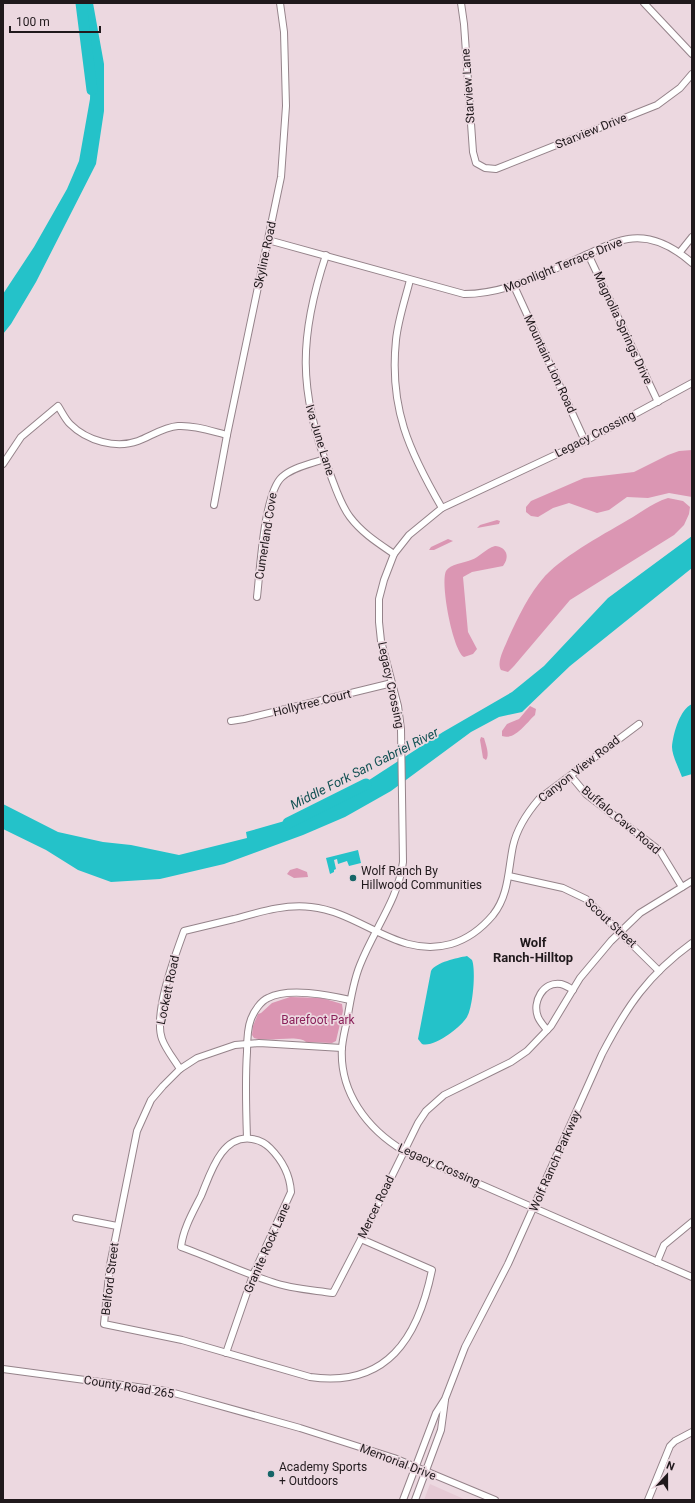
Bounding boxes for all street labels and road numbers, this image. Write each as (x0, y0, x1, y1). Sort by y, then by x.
street label: Starview Lane (458, 48, 478, 124)
street label: Starview Drive (553, 110, 629, 152)
street label: Skyline Road (251, 220, 279, 290)
street label: Moonlight Terrace Drive (502, 235, 624, 295)
street label: Magnolia Springs Drive (591, 269, 655, 387)
street label: Mountain Lion Road (521, 313, 579, 415)
street label: Iva June Lane (303, 403, 337, 477)
street label: Legacy Crossing (552, 408, 638, 460)
street label: Cumerland Cove (252, 492, 280, 580)
street label: Legacy Crossing (375, 640, 407, 730)
street label: Hollytree Court (271, 687, 353, 719)
street label: Canyon View Road (536, 733, 622, 805)
street label: Buffalo Cave Road (579, 783, 663, 857)
street label: Scout Street (582, 896, 640, 950)
street label: Lockett Road (154, 954, 182, 1026)
street label: Wolf Ranch Parkway (526, 1108, 584, 1214)
street label: Legacy Crossing (396, 1141, 482, 1189)
street label: Mercer Road (355, 1173, 397, 1241)
street label: Granite Rock Lane (241, 1201, 293, 1295)
street label: Belford Street (99, 1242, 121, 1316)
street label: County Road 265 (83, 1373, 175, 1401)
street label: Memorial Drive (358, 1441, 438, 1483)

